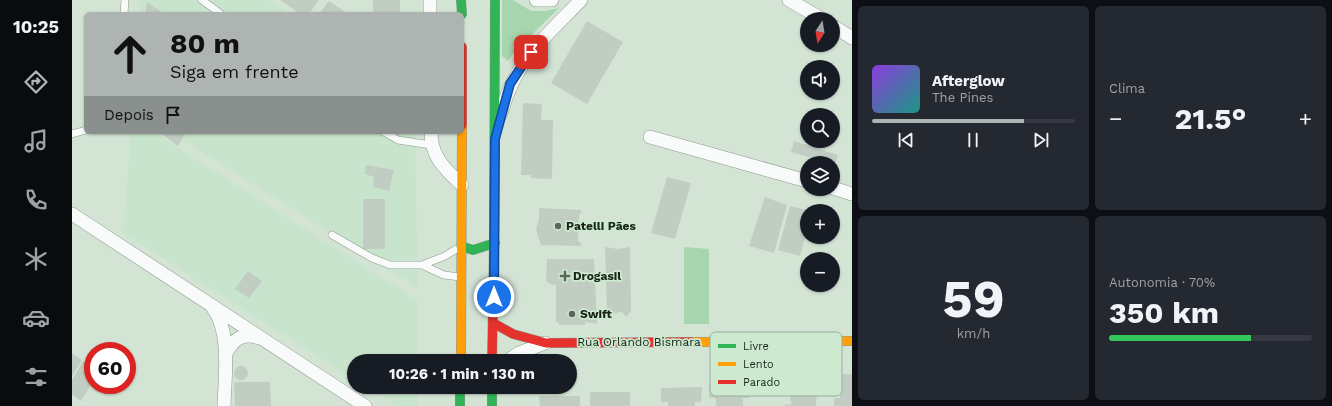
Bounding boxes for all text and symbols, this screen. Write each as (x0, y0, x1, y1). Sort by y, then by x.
north arrow (800, 12, 840, 52)
map controls (800, 12, 840, 292)
text: 10:25 (13, 16, 59, 37)
text: 80 m (170, 27, 240, 60)
icon: ahead (104, 28, 156, 80)
pin (514, 35, 548, 69)
icon: arrive (520, 41, 542, 63)
button: sound (800, 60, 840, 100)
text: Siga em frente (170, 61, 299, 82)
icon: directions (22, 68, 50, 96)
text: Afterglow (932, 72, 1005, 90)
text: Clima (1109, 81, 1145, 96)
text: The Pines (932, 90, 993, 105)
text: 21.5° (1175, 101, 1246, 136)
icon: arrive (162, 104, 184, 126)
text: Depois (104, 106, 154, 124)
text: − (1109, 106, 1122, 131)
text: + (1299, 106, 1312, 131)
button: search (800, 108, 840, 148)
icon: music (22, 127, 50, 155)
icon: previous (895, 129, 917, 151)
icon: pause (962, 129, 984, 151)
icon: next (1030, 129, 1052, 151)
button: layers (800, 156, 840, 196)
icon: phone (22, 186, 50, 214)
button: + (800, 204, 840, 244)
place label: Patelli Pães (566, 219, 637, 233)
marker: Patelli Pães (553, 221, 563, 231)
icon: climate (22, 245, 50, 273)
button: − (800, 252, 840, 292)
place label: Drogasil (573, 269, 621, 283)
text: 59 (942, 269, 1005, 330)
marker: Drogasil (560, 271, 570, 281)
text: Autonomia · 70% (1109, 275, 1215, 290)
position arrow (473, 276, 515, 318)
text: 350 km (1109, 295, 1219, 330)
icon: car (22, 304, 50, 332)
place label: Swift (580, 307, 613, 321)
marker: Swift (567, 309, 577, 319)
text: km/h (957, 326, 990, 341)
legend (710, 332, 842, 396)
street label: Rua Orlando Bismara (577, 335, 701, 349)
text: Livre (743, 340, 769, 353)
speed limit sign: 60 (84, 342, 136, 394)
text: Lento (743, 358, 774, 371)
icon: filters (22, 363, 50, 391)
text: 10:26 · 1 min · 130 m (389, 365, 535, 383)
text: Parado (743, 376, 780, 389)

